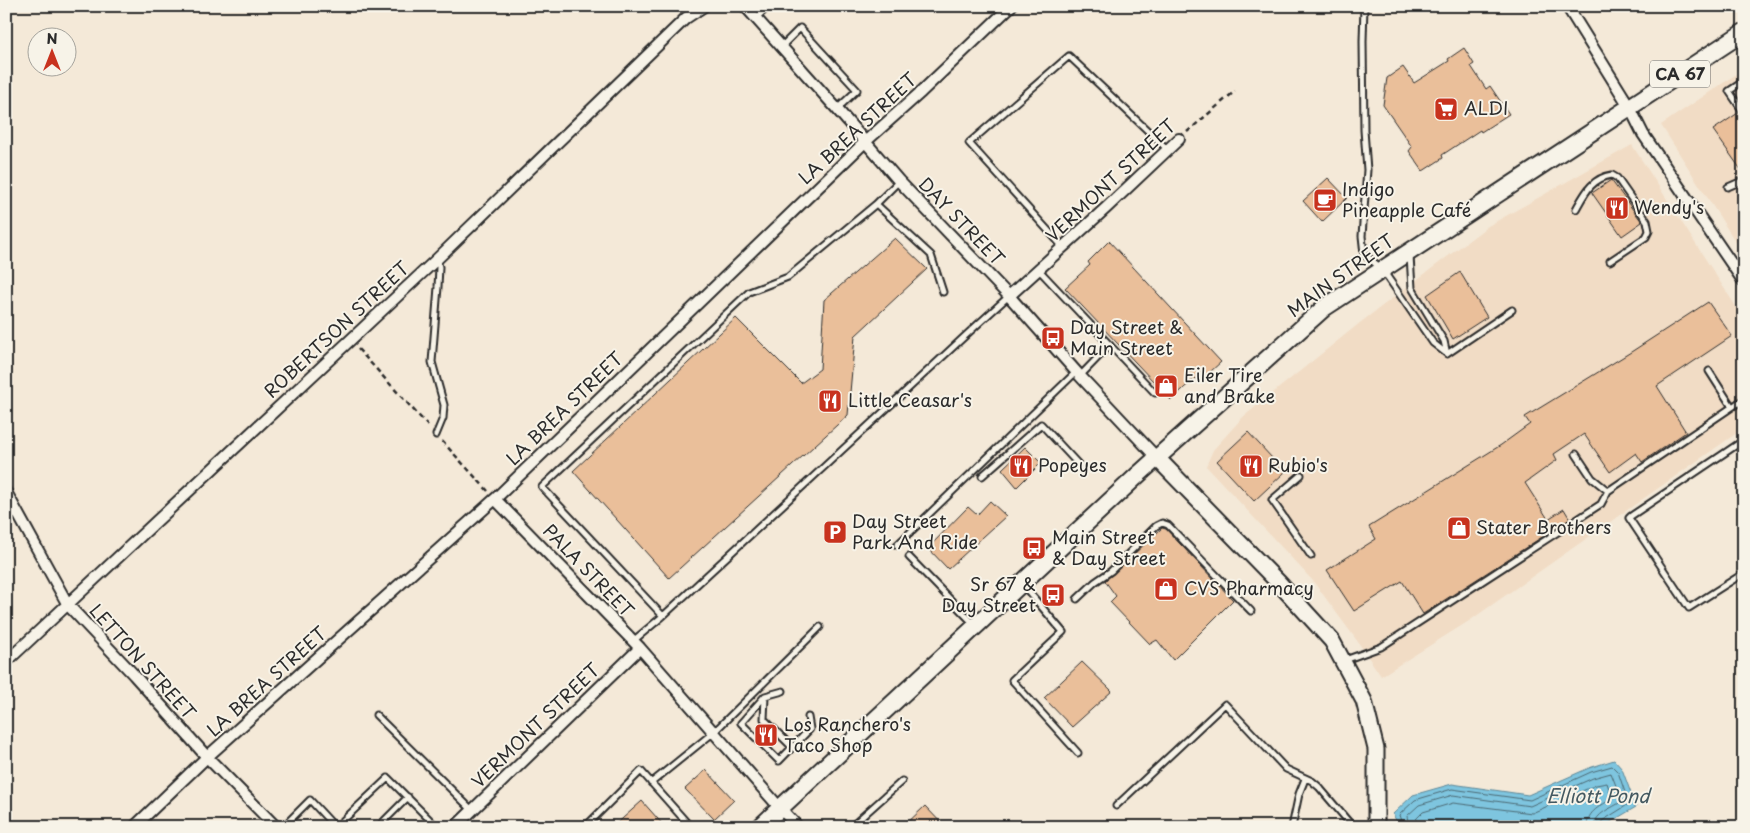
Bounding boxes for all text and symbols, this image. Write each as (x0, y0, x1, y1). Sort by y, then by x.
north arrow (28, 28, 78, 78)
text: N (46, 28, 58, 49)
road number: CA 67 (1650, 61, 1710, 88)
street label: LA BREA STREET (792, 65, 923, 190)
place label: ALDI (1464, 94, 1509, 121)
supermarket icon: ALDI (1433, 96, 1459, 122)
street label: VERMONT STREET (1039, 112, 1182, 248)
street label: DAY STREET (913, 171, 1012, 272)
place label: Indigo Pineapple Café (1342, 175, 1471, 223)
cafe icon: Indigo Pineapple Café (1312, 187, 1338, 213)
place label: Wendy's (1634, 193, 1704, 220)
restaurant icon: Wendy's (1604, 195, 1630, 221)
street label: MAIN STREET (1281, 226, 1400, 323)
street label: ROBERTSON STREET (257, 254, 415, 403)
place label: Day Street & Main Street (1070, 313, 1183, 361)
bus stop icon: Day Street & Main Street (1040, 325, 1066, 351)
street label: LA BREA STREET (500, 345, 629, 471)
place label: Eiler Tire and Brake (1184, 361, 1275, 409)
shop icon: Eiler Tire and Brake (1153, 373, 1179, 399)
place label: Little Ceasar's (848, 386, 972, 413)
restaurant icon: Little Ceasar's (817, 388, 843, 414)
place label: Popeyes (1038, 451, 1107, 478)
place label: Rubio's (1268, 451, 1328, 478)
restaurant icon: Popeyes (1008, 453, 1034, 479)
restaurant icon: Rubio's (1238, 453, 1264, 479)
place label: Day Street Park And Ride (852, 507, 978, 555)
place label: Stater Brothers (1476, 513, 1611, 540)
shop icon: Stater Brothers (1446, 515, 1472, 541)
street label: PALA STREET (537, 517, 641, 623)
parking icon: Day Street Park And Ride (822, 519, 848, 545)
place label: Main Street & Day Street (1052, 523, 1166, 571)
bus stop icon: Main Street & Day Street (1021, 535, 1047, 561)
place label: Sr 67 & Day Street (941, 570, 1036, 618)
place label: CVS Pharmacy (1184, 574, 1314, 601)
shop icon: CVS Pharmacy (1153, 576, 1179, 602)
bus stop icon: Sr 67 & Day Street (1040, 582, 1066, 608)
street label: LETTON STREET (84, 597, 203, 725)
street label: LA BREA STREET (200, 619, 332, 742)
street label: VERMONT STREET (465, 656, 606, 793)
place label: Los Ranchero's Taco Shop (784, 710, 911, 758)
restaurant icon: Los Ranchero's Taco Shop (753, 722, 779, 748)
water label: Elliott Pond (1547, 781, 1652, 809)

